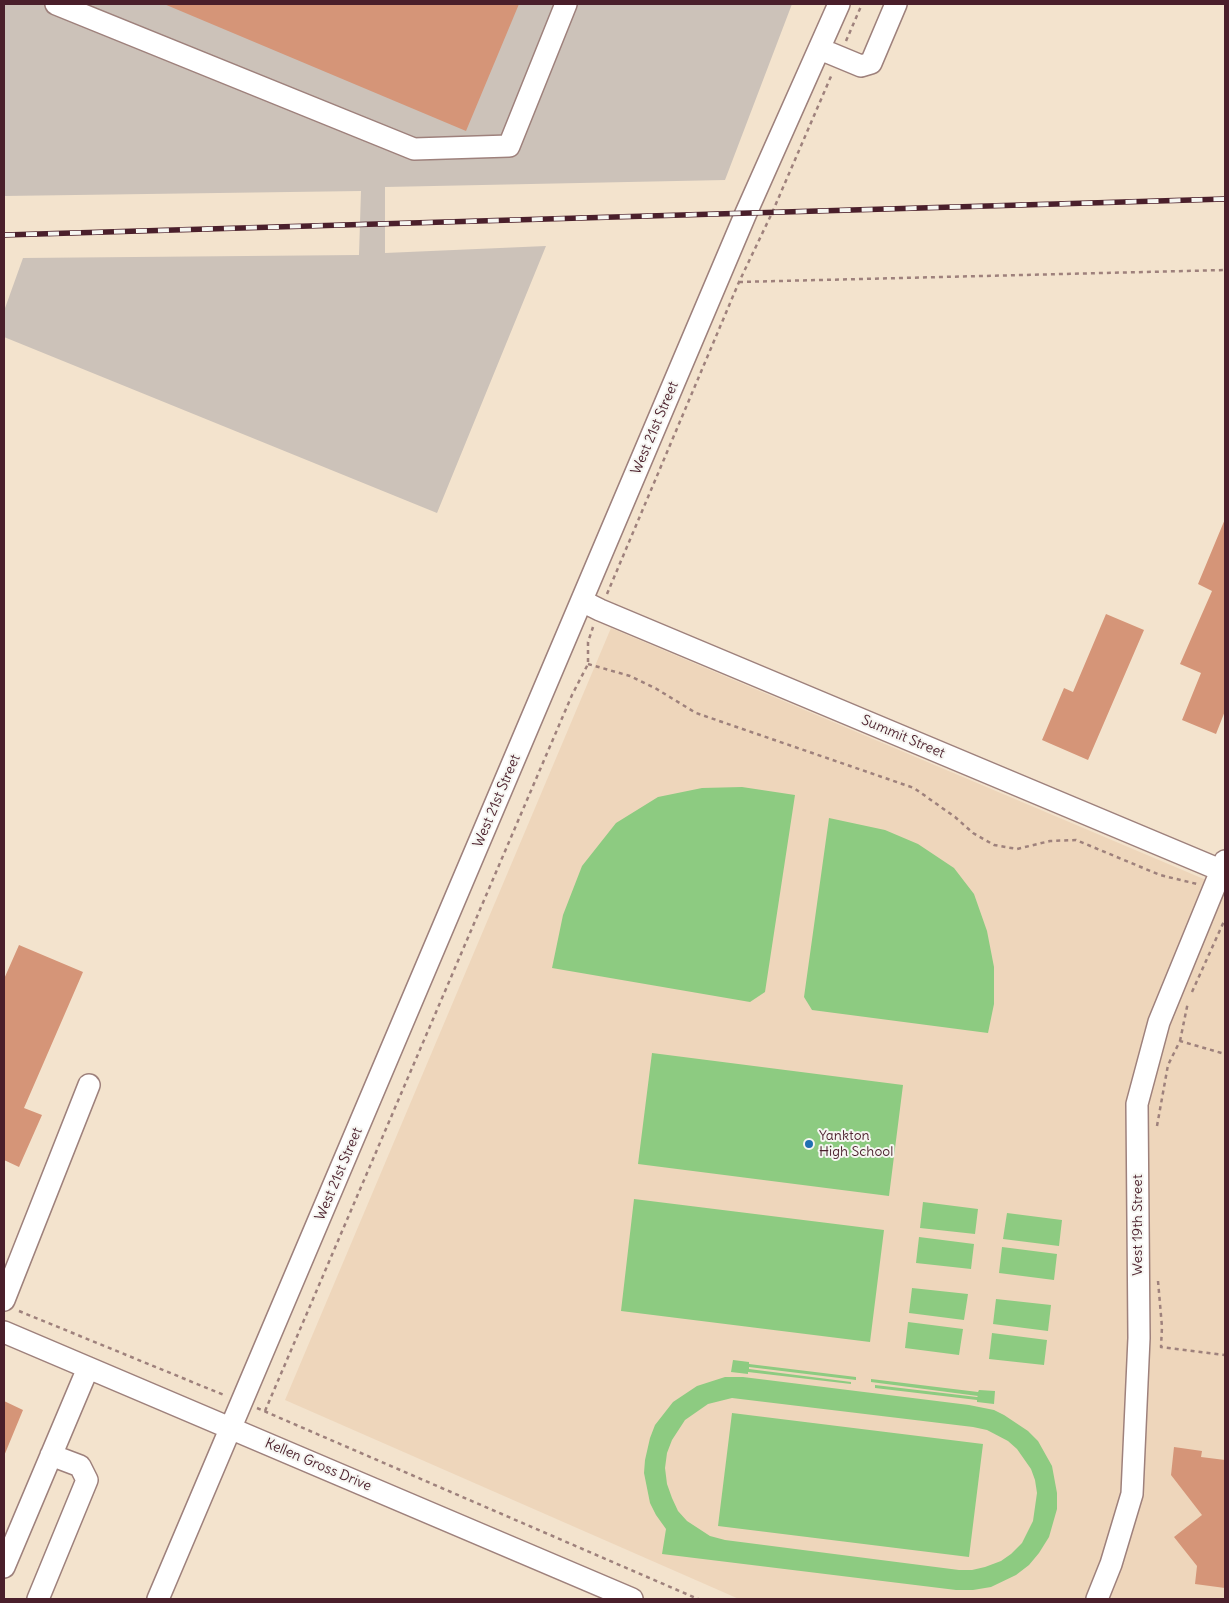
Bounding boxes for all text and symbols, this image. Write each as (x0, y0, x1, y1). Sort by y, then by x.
street label: West 21st Street (628, 379, 682, 477)
street label: Summit Street (859, 712, 947, 762)
street label: West 21st Street (470, 752, 524, 850)
street label: West 21st Street (312, 1125, 366, 1223)
place label: Yankton High School (819, 1128, 893, 1160)
marker: Yankton High School (803, 1138, 815, 1150)
street label: West 19th Street (1130, 1174, 1146, 1276)
street label: Kellen Gross Drive (262, 1435, 374, 1495)

